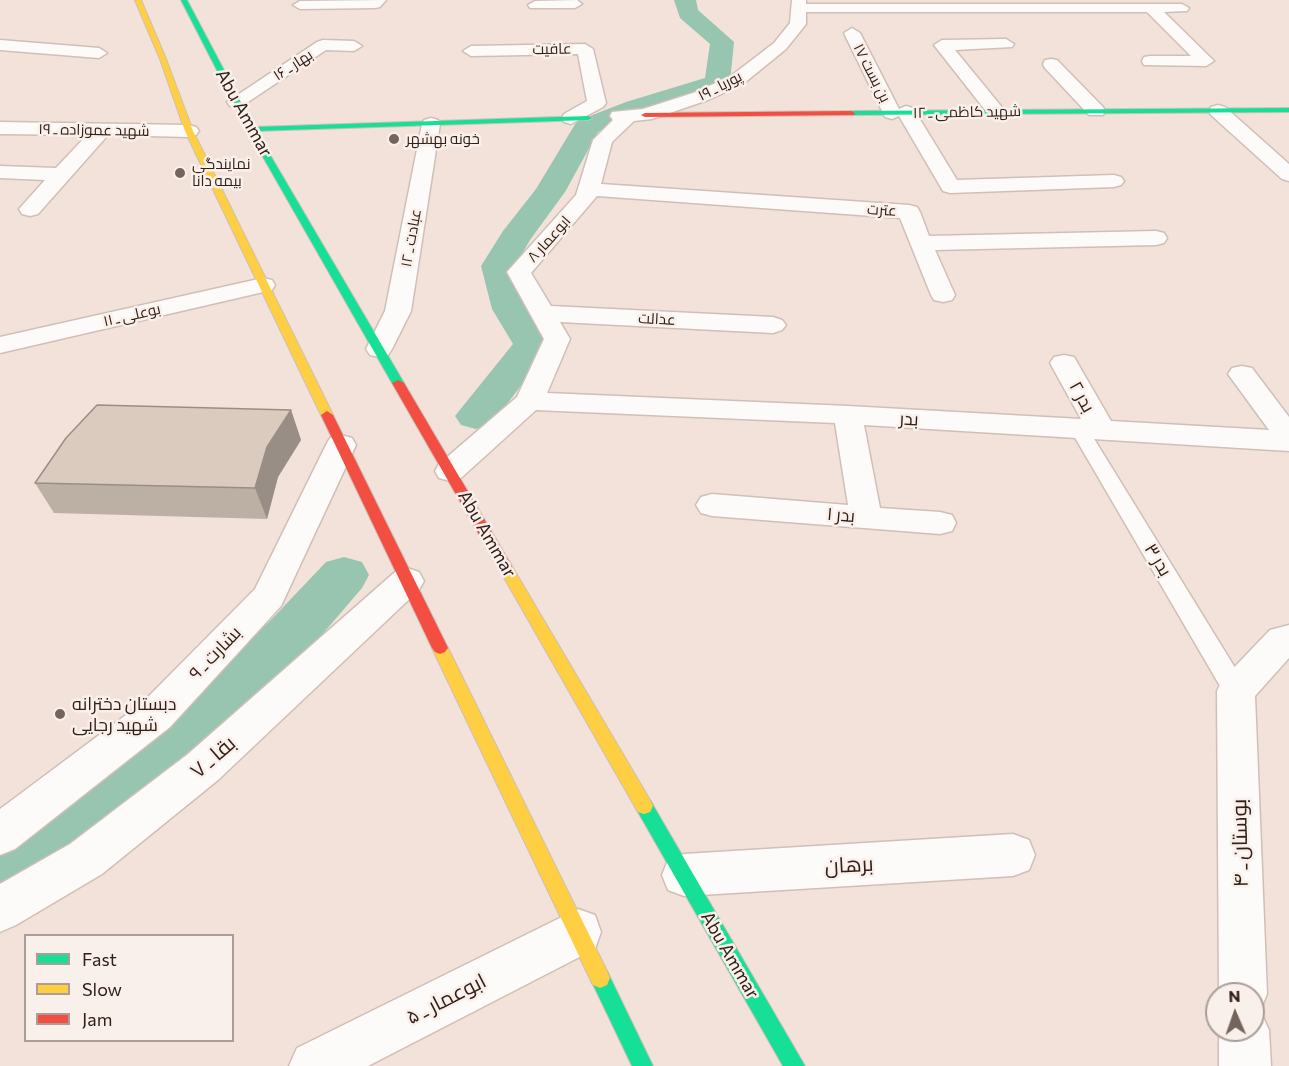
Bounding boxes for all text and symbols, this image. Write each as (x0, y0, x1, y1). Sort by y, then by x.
street label: عافیت (532, 40, 572, 58)
street label: بن بست ۱۷ (850, 41, 894, 105)
street label: بهار ـ ۱۶ (270, 46, 316, 84)
street label: Abu Ammar (211, 65, 277, 161)
street label: پوریا ـ ۱۹ (695, 67, 745, 105)
street label: شهید کاظمی ـ ۱۲ (913, 102, 1021, 122)
street label: شهید عموزاده ـ ۱۹ (38, 120, 150, 140)
place label: خونه بهشهر (406, 130, 480, 148)
marker: خونه بهشهر (387, 132, 401, 146)
place label: نمایندگی بیمه دانا (192, 155, 250, 190)
marker: نمایندگی بیمه دانا (173, 166, 187, 180)
street label: عترت (867, 200, 897, 220)
street label: عبادت ـ ۱۲ (397, 207, 425, 269)
street label: ابوعمار ۸ (523, 212, 575, 266)
street label: بوعلی ـ ۱۱ (102, 300, 162, 330)
street label: عدالت (638, 309, 676, 329)
street label: بدر ۲ (1065, 378, 1099, 416)
street label: بدر (899, 408, 919, 430)
street label: Abu Ammar (453, 487, 521, 581)
street label: بدر ۱ (826, 503, 856, 527)
street label: بدر ۳ (1140, 540, 1176, 580)
street label: بشارت ـ ۹ (185, 622, 245, 684)
place label: دبستان دخترانه شهید رجایی (72, 693, 176, 736)
marker: دبستان دخترانه شهید رجایی (53, 707, 67, 721)
street label: بقا ـ ۷ (185, 731, 241, 783)
street label: بوستان ـ ۴ (1227, 798, 1253, 888)
street label: برهان (824, 851, 874, 879)
street label: Abu Ammar (696, 908, 764, 1002)
legend (24, 934, 234, 1042)
text: Fast (82, 948, 117, 970)
street label: ابوعمار ـ ۵ (402, 968, 490, 1030)
text: Slow (82, 978, 122, 1000)
north arrow (1205, 982, 1265, 1042)
text: N (1228, 986, 1241, 1005)
text: Jam (82, 1008, 112, 1030)

